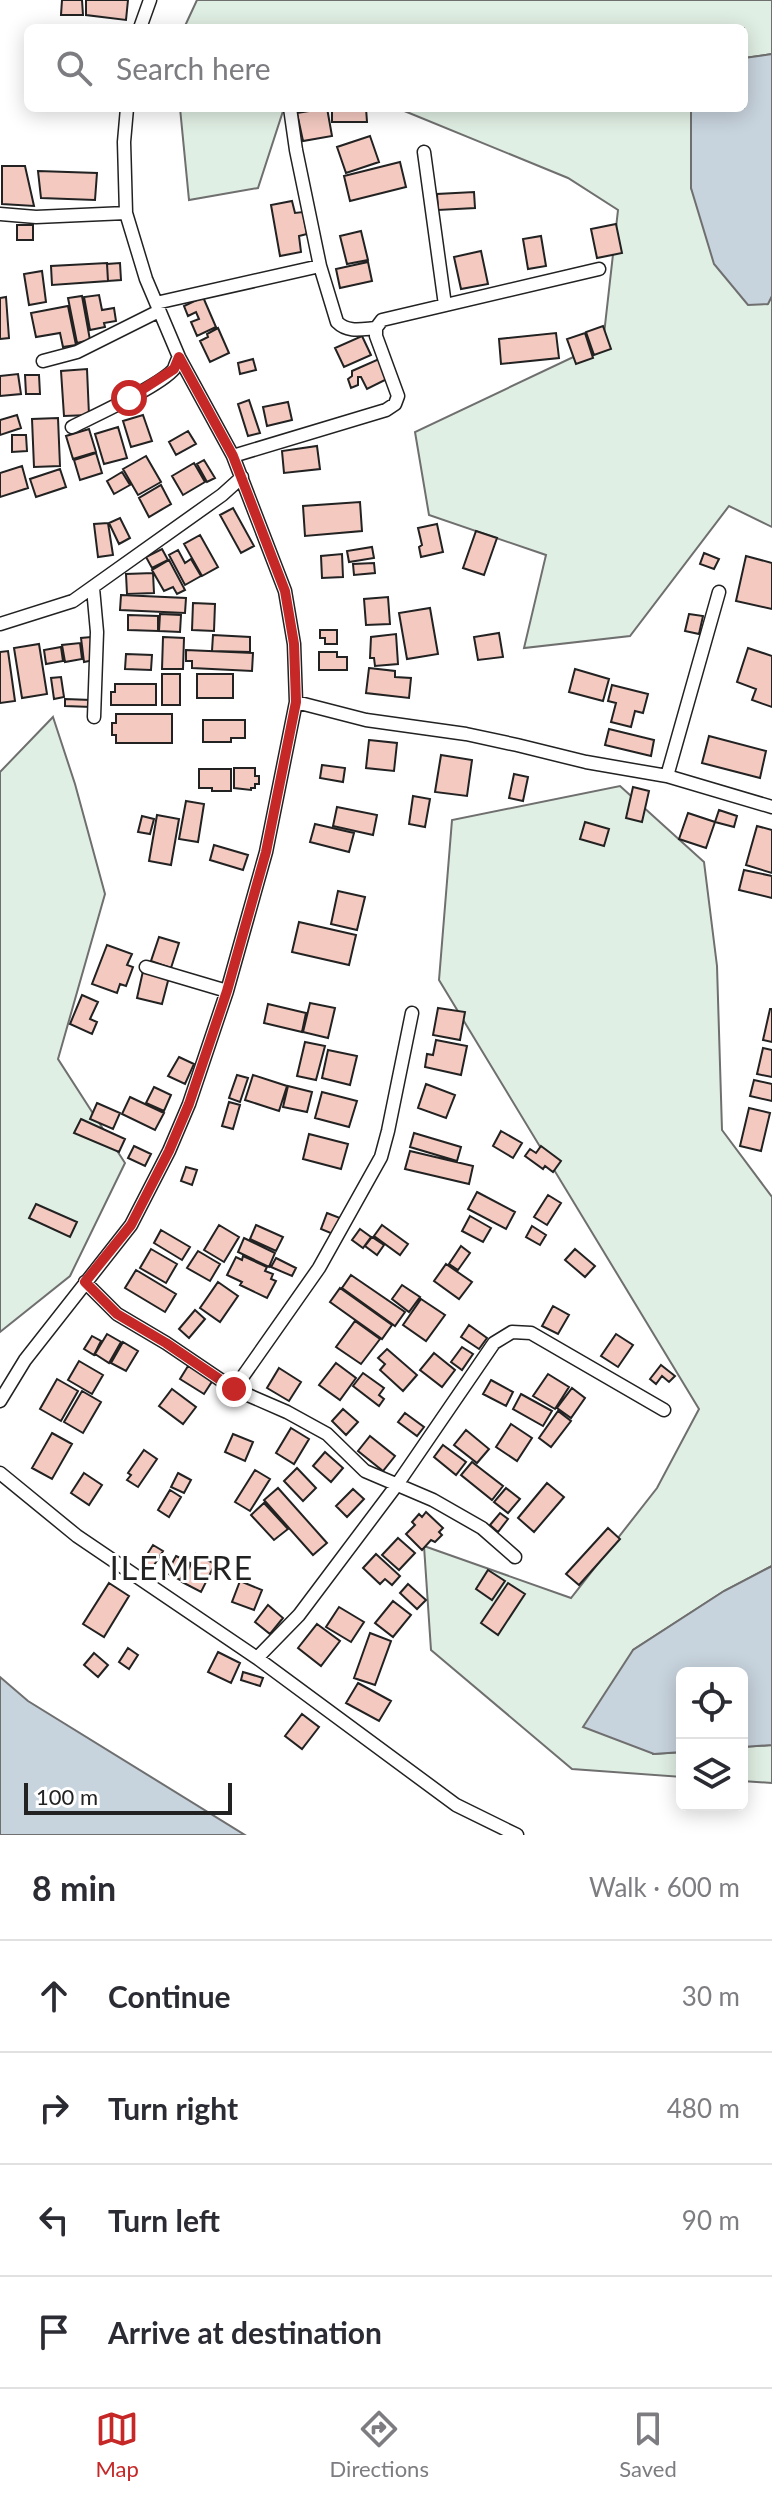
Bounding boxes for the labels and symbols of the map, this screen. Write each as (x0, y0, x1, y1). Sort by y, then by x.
route start (111, 380, 147, 416)
route end (216, 1371, 252, 1407)
district label: ILEMERE (110, 1548, 254, 1587)
scale bar (24, 1779, 232, 1815)

